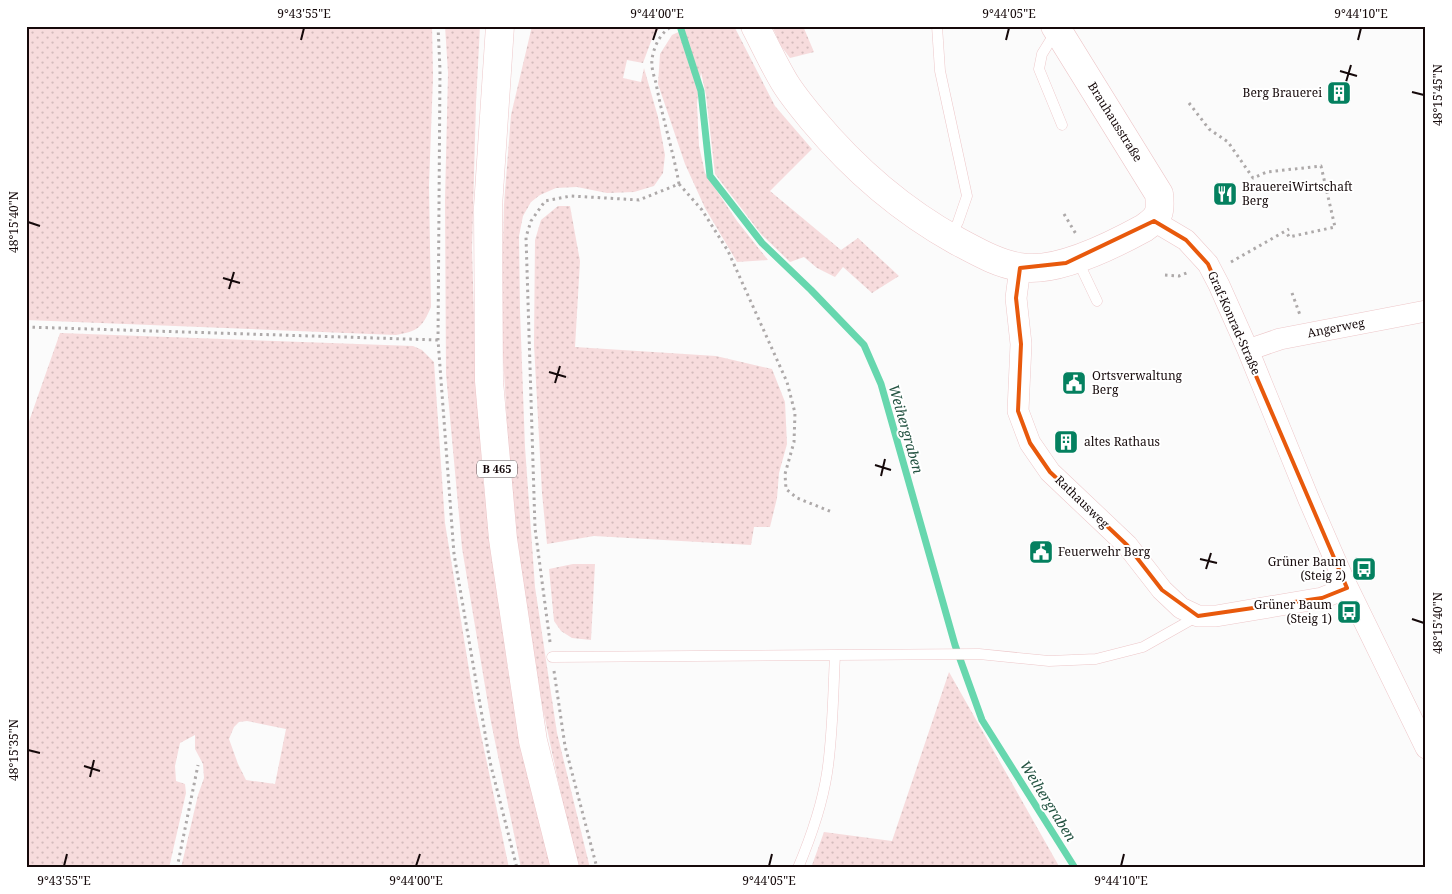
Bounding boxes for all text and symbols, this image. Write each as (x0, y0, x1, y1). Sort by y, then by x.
text: 9°43'55"E (277, 5, 331, 22)
text: 9°44'00"E (630, 5, 684, 22)
text: 9°44'05"E (982, 5, 1036, 22)
text: 9°44'10"E (1334, 5, 1388, 22)
text: 48°15'45"N (1429, 64, 1446, 126)
street label: Brauhausstraße (1084, 79, 1147, 165)
building icon: Berg Brauerei (1326, 80, 1352, 106)
place label: Berg Brauerei (1243, 84, 1322, 101)
place label: BrauereiWirtschaft Berg (1242, 178, 1353, 209)
restaurant icon: BrauereiWirtschaft Berg (1212, 181, 1238, 207)
text: 48°15'40"N (5, 191, 22, 253)
street label: Graf-Konrad-Straße (1204, 268, 1265, 377)
street label: Angerweg (1306, 314, 1366, 341)
place label: Ortsverwaltung Berg (1092, 367, 1183, 398)
public building icon: Ortsverwaltung Berg (1061, 370, 1087, 396)
water label: Weihergraben (885, 382, 928, 476)
building icon: altes Rathaus (1053, 429, 1079, 455)
place label: altes Rathaus (1084, 433, 1160, 450)
road number: B 465 (477, 460, 517, 478)
street label: Rathausweg (1051, 471, 1114, 532)
public building icon: Feuerwehr Berg (1028, 539, 1054, 565)
place label: Feuerwehr Berg (1058, 543, 1151, 560)
place label: Grüner Baum (Steig 2) (1268, 553, 1346, 584)
bus stop icon: Grüner Baum (Steig 2) (1351, 556, 1377, 582)
text: 48°15'40"N (1429, 592, 1446, 654)
place label: Grüner Baum (Steig 1) (1254, 596, 1332, 627)
bus stop icon: Grüner Baum (Steig 1) (1336, 599, 1362, 625)
text: 48°15'35"N (5, 719, 22, 781)
water label: Weihergraben (1016, 757, 1081, 845)
text: 9°43'55"E (37, 872, 91, 889)
text: 9°44'00"E (389, 872, 443, 889)
text: 9°44'05"E (742, 872, 796, 889)
text: 9°44'10"E (1094, 872, 1148, 889)

